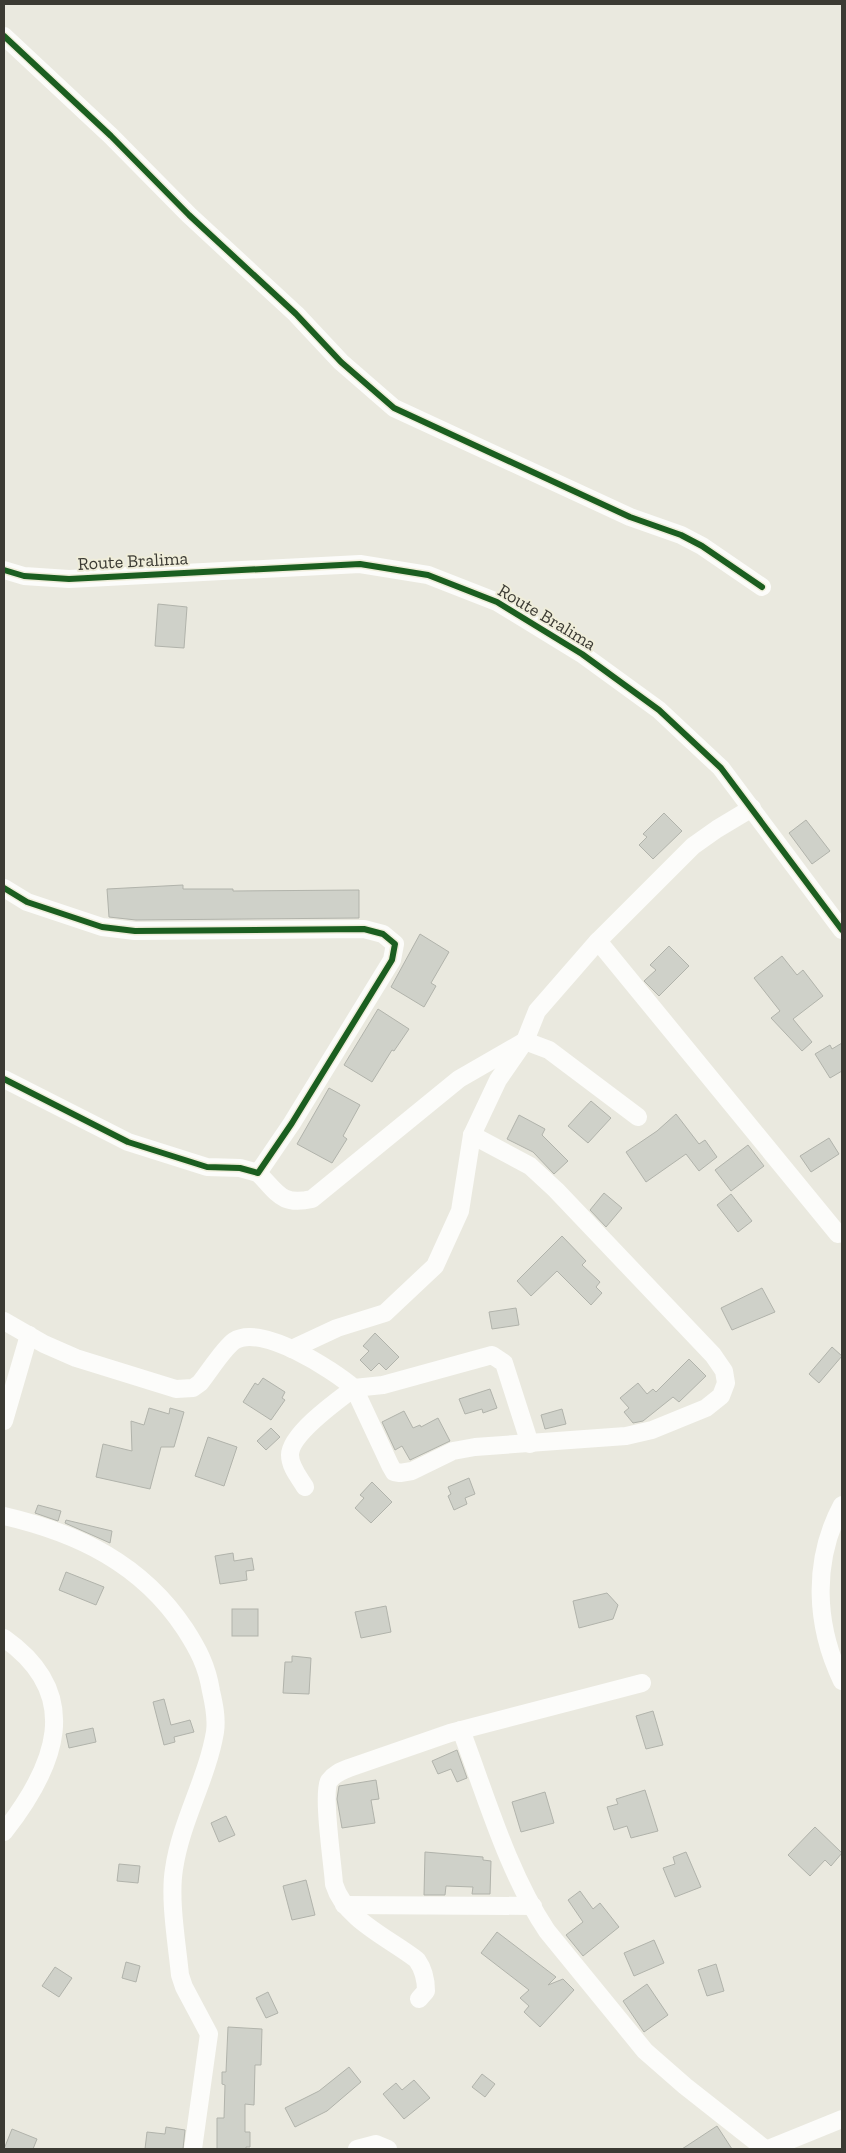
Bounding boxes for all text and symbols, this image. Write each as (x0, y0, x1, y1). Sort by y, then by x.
street label: Route Bralima (77, 547, 189, 575)
street label: Route Bralima (494, 579, 600, 655)

